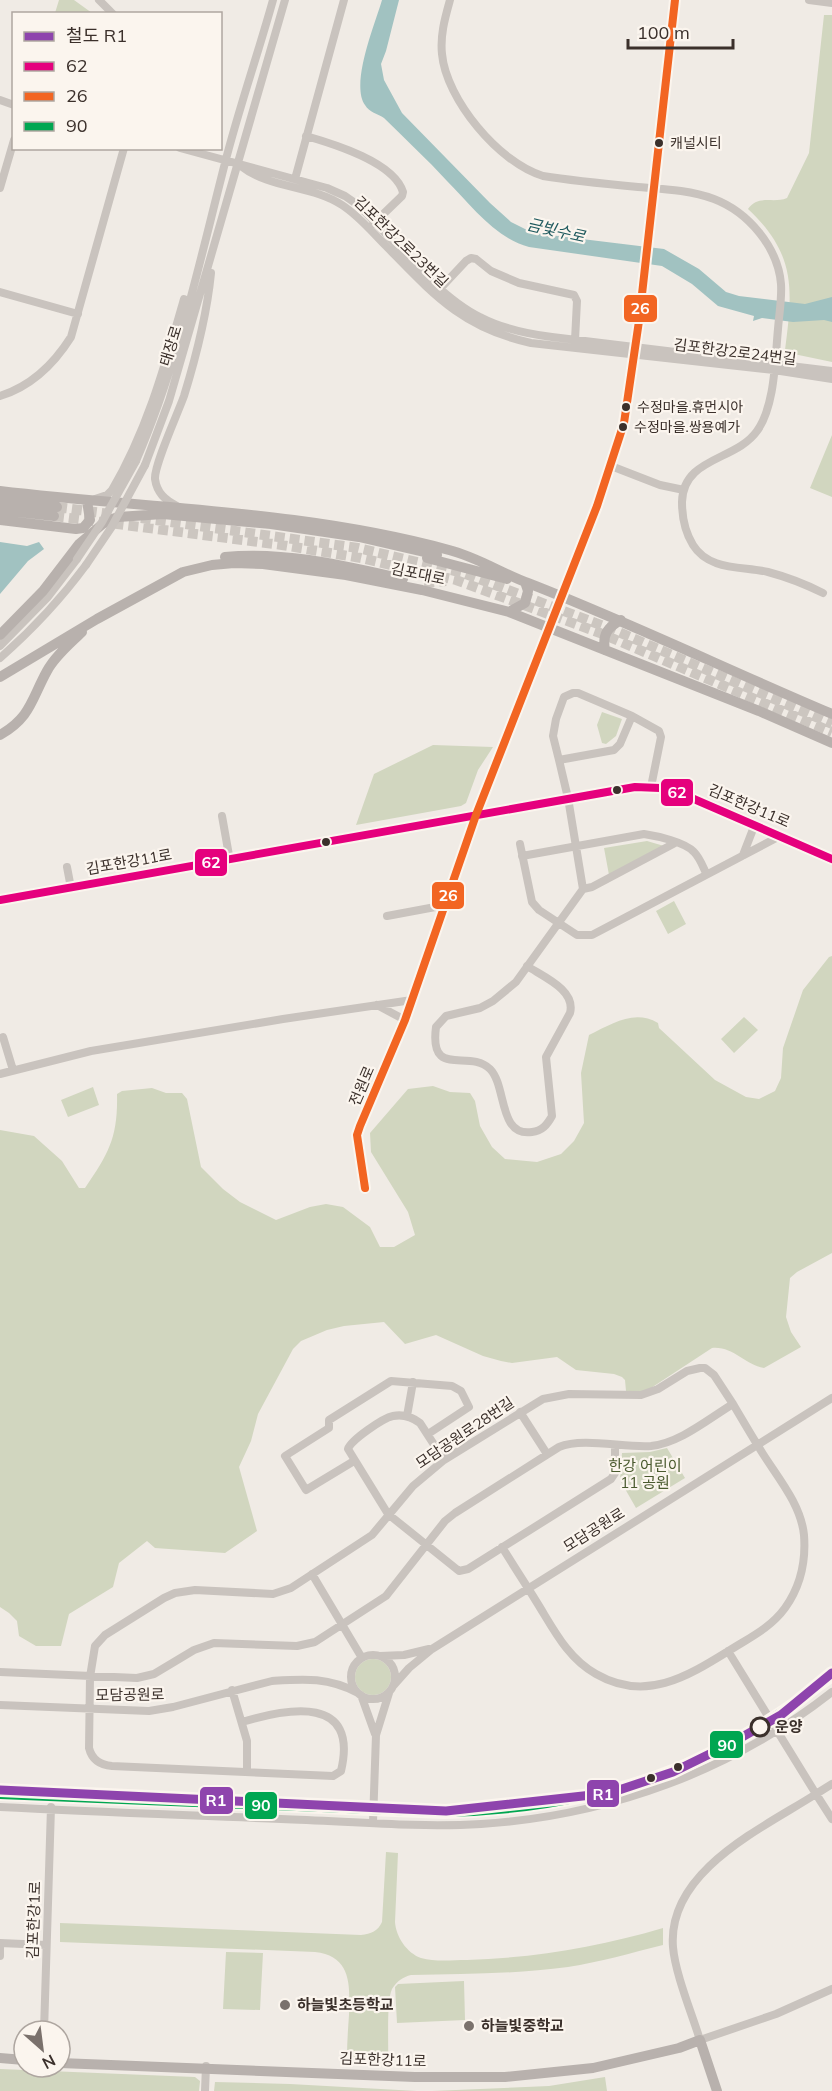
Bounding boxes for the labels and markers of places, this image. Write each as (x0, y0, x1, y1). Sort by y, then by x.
place label: 캐널시티 (670, 134, 722, 152)
marker: 캐널시티 (653, 137, 665, 149)
place label: 수정마을.휴먼시아 (637, 398, 743, 416)
marker: 수정마을.휴먼시아 (620, 401, 632, 413)
place label: 수정마을.쌍용예가 (634, 418, 740, 436)
marker: 수정마을.쌍용예가 (617, 421, 629, 433)
unlabelled marker (611, 784, 623, 796)
unlabelled marker (320, 836, 332, 848)
marker: 운양 (750, 1717, 770, 1737)
place label: 운양 (775, 1717, 803, 1736)
unlabelled marker (672, 1761, 684, 1773)
unlabelled marker (645, 1772, 657, 1784)
place label: 하늘빛초등학교 (297, 1995, 394, 2014)
marker: 하늘빛초등학교 (278, 1998, 292, 2012)
place label: 하늘빛중학교 (481, 2016, 564, 2035)
marker: 하늘빛중학교 (462, 2019, 476, 2033)

